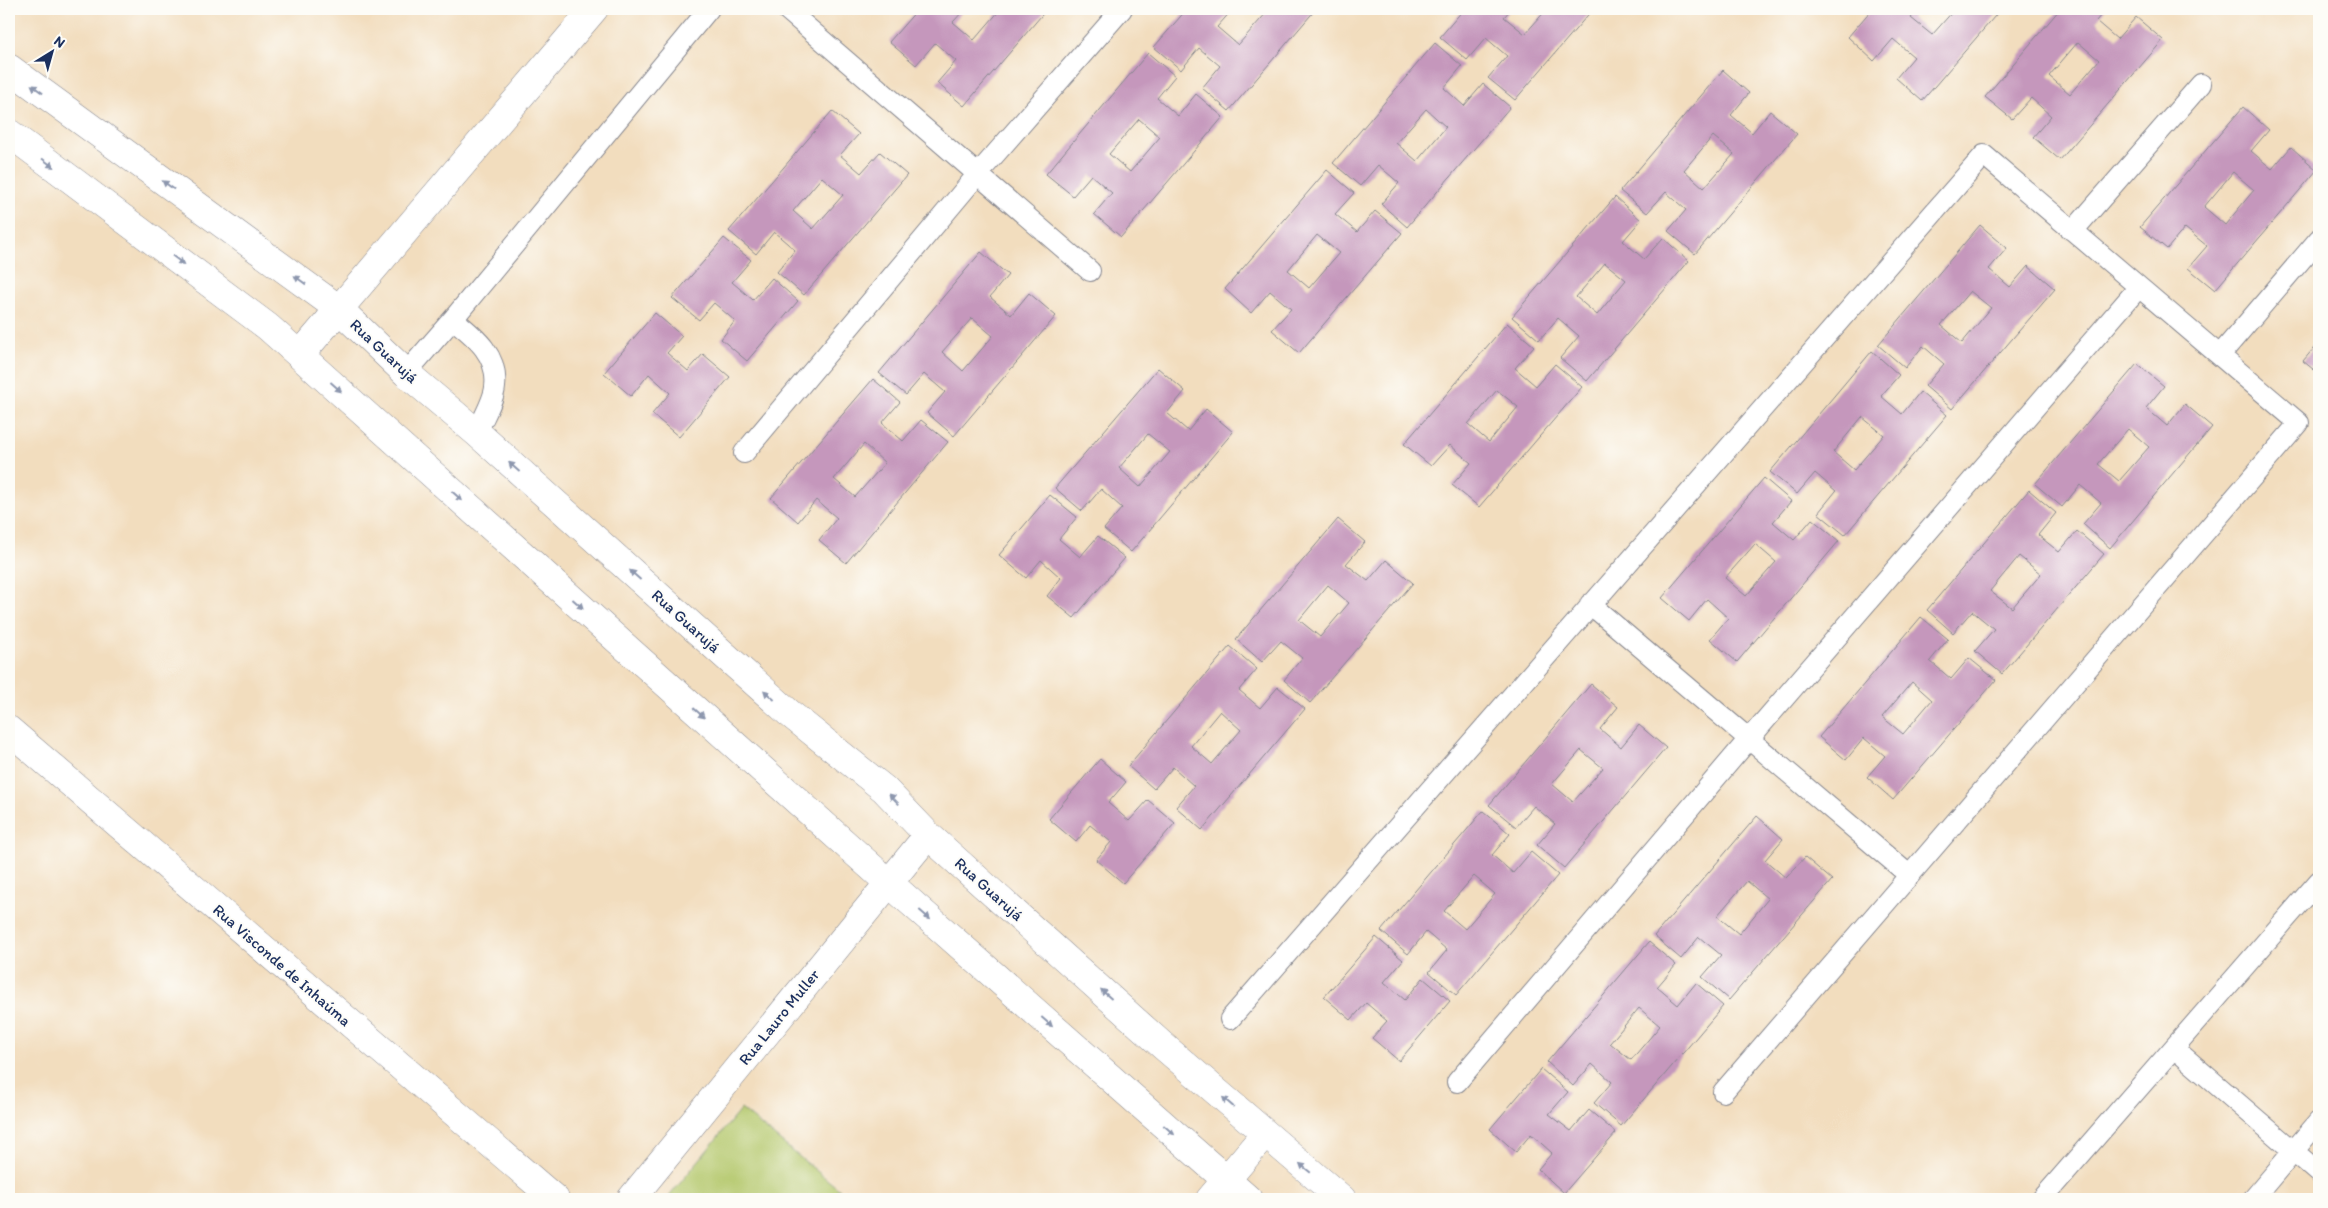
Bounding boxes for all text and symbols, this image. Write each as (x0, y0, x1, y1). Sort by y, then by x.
north arrow (28, 28, 78, 78)
text: N (51, 32, 68, 52)
one-way arrow (30, 84, 44, 94)
one-way arrow (41, 157, 54, 168)
one-way arrow (161, 180, 175, 190)
one-way arrow (171, 254, 184, 265)
one-way arrow (294, 275, 307, 286)
street label: Rua Guarujá (346, 315, 422, 388)
one-way arrow (330, 381, 342, 393)
one-way arrow (509, 461, 521, 473)
one-way arrow (451, 490, 463, 502)
one-way arrow (630, 569, 642, 581)
street label: Rua Guarujá (648, 585, 725, 657)
one-way arrow (572, 598, 584, 610)
one-way arrow (764, 689, 776, 701)
one-way arrow (693, 707, 705, 719)
one-way arrow (888, 794, 900, 806)
street label: Rua Guarujá (951, 853, 1028, 925)
street label: Rua Visconde de Inhaúma (209, 900, 355, 1030)
one-way arrow (919, 909, 931, 921)
street label: Rua Lauro Muller (735, 965, 824, 1069)
one-way arrow (1100, 989, 1113, 1000)
one-way arrow (1040, 1017, 1053, 1028)
one-way arrow (1222, 1096, 1234, 1108)
one-way arrow (1162, 1124, 1174, 1136)
one-way arrow (1299, 1162, 1312, 1173)

